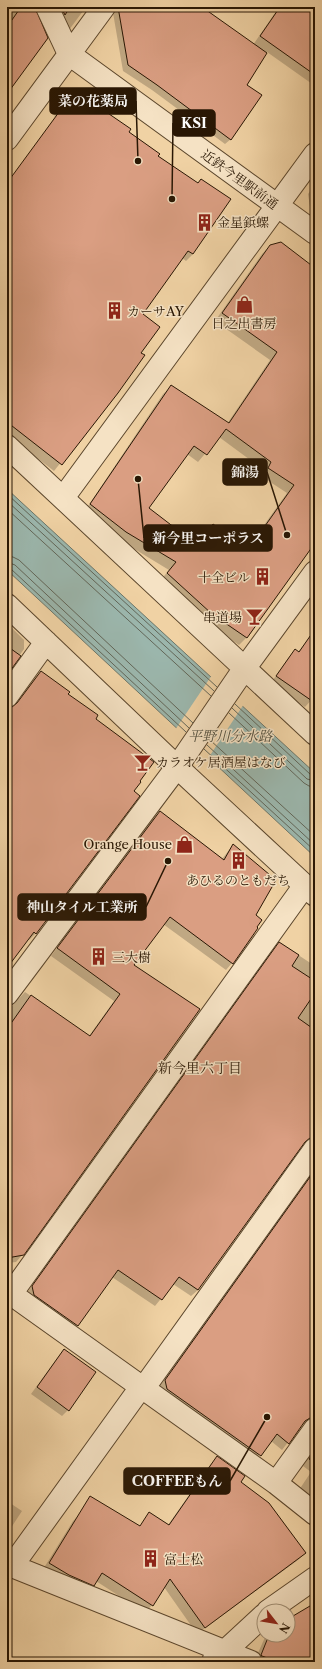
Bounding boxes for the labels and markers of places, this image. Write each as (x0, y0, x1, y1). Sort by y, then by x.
callout: 菜の花薬局 (50, 88, 136, 114)
callout: KSI (173, 110, 215, 136)
building icon: 金星鋲螺 (194, 212, 214, 232)
place label: 金星鋲螺 (217, 214, 269, 230)
shop icon: 日之出書房 (234, 294, 254, 314)
building icon: カーサAY (104, 301, 124, 321)
place label: カーサAY (127, 303, 185, 319)
place label: 日之出書房 (211, 315, 277, 331)
callout: 錦湯 (223, 459, 267, 485)
callout: 新今里コーポラス (144, 525, 272, 551)
building icon: 十全ビル (253, 567, 273, 587)
place label: 十全ビル (198, 569, 250, 585)
bar icon: 串道場 (245, 607, 265, 627)
place label: 串道場 (203, 609, 242, 625)
bar icon: カラオケ居酒屋はなび (133, 752, 153, 772)
place label: カラオケ居酒屋はなび (156, 754, 286, 770)
shop icon: Orange House (175, 834, 195, 854)
place label: Orange House (83, 836, 172, 852)
building icon: あひるのともだち (228, 851, 248, 871)
place label: あひるのともだち (186, 872, 290, 888)
callout: 神山タイル工業所 (18, 894, 146, 920)
building icon: 三大樹 (89, 947, 109, 967)
place label: 三大樹 (112, 949, 151, 965)
callout: COFFEEもん (124, 1468, 230, 1494)
building icon: 富士松 (141, 1549, 161, 1569)
place label: 富士松 (164, 1551, 203, 1567)

